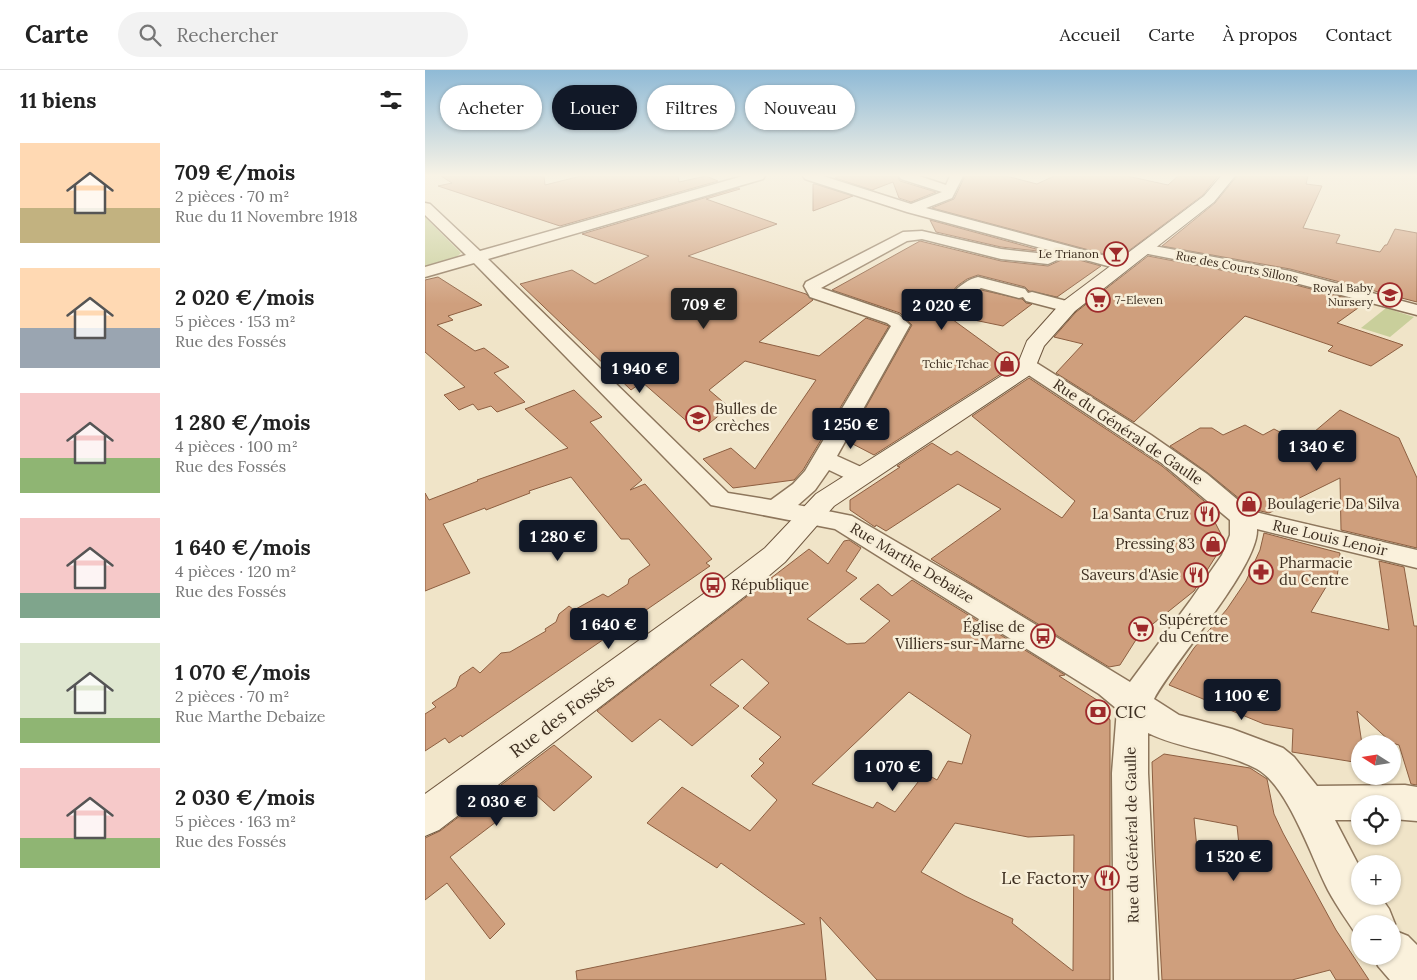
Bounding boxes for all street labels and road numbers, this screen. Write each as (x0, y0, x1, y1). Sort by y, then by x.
street label: Rue des Courts Sillons (1175, 247, 1300, 286)
street label: Rue du Général de Gaulle (1050, 374, 1207, 489)
street label: Rue Louis Lenoir (1271, 515, 1390, 560)
street label: Rue Marthe Debaize (847, 518, 978, 607)
street label: Rue des Fossés (505, 669, 619, 762)
street label: Rue du Général de Gaulle (1120, 747, 1143, 923)

